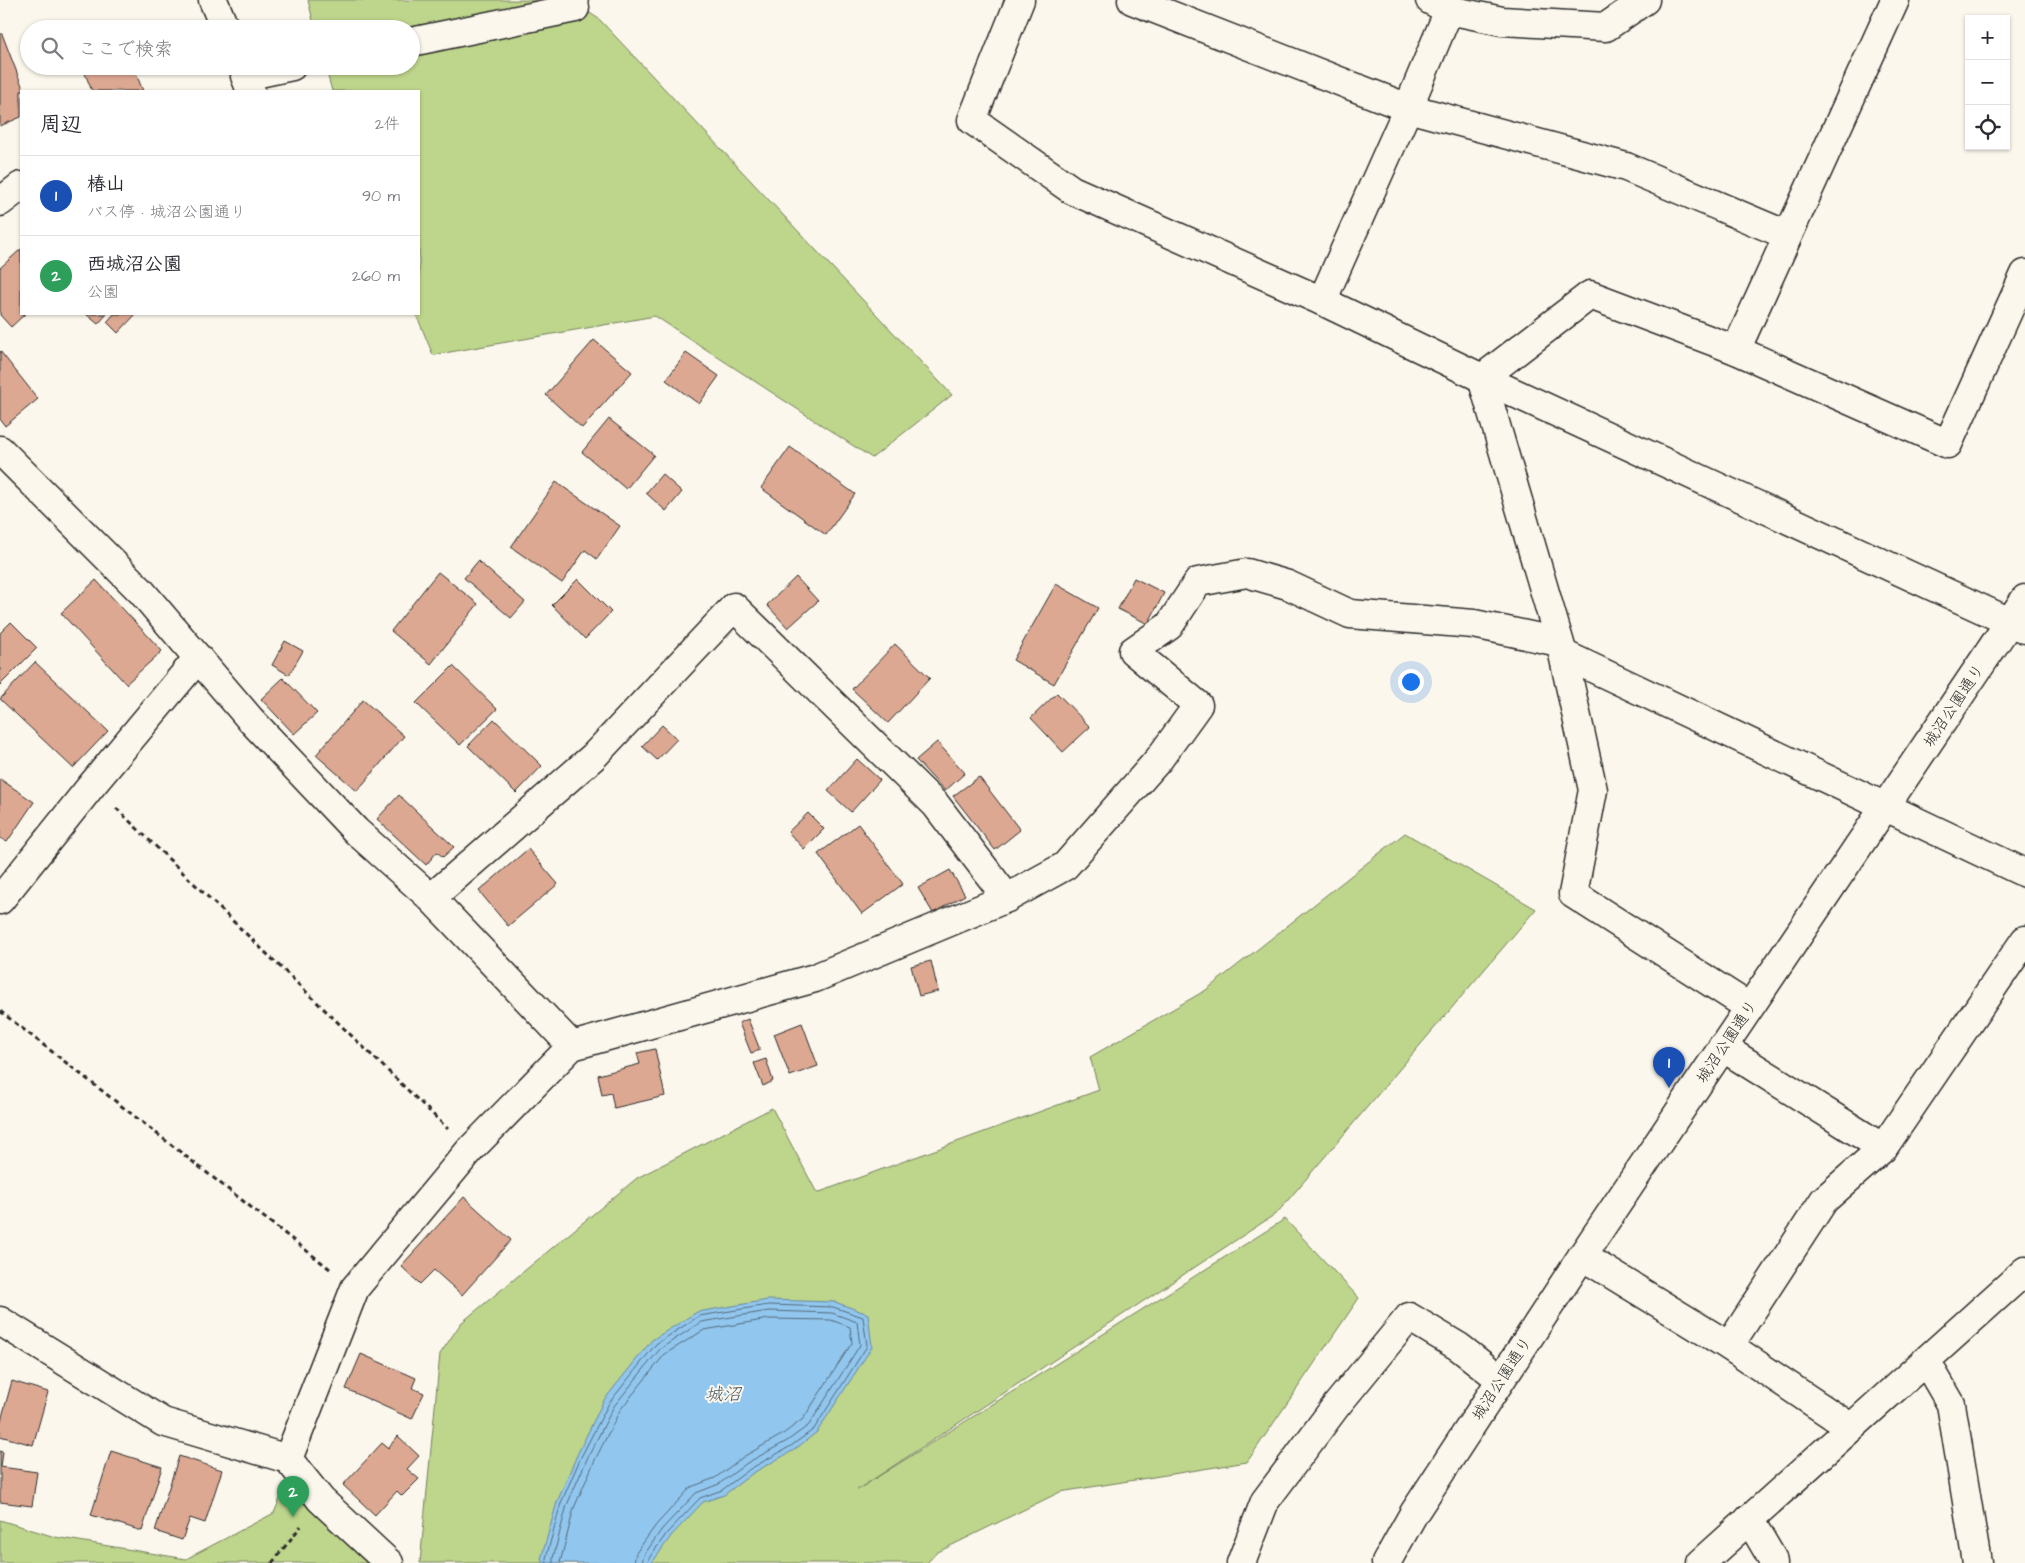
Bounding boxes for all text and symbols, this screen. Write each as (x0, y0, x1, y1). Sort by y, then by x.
map controls (1965, 15, 2010, 150)
button: + (1965, 15, 2010, 60)
search box (20, 20, 420, 75)
icon: search (38, 34, 66, 62)
text: ここで検索 (78, 36, 173, 63)
button: − (1965, 60, 2010, 105)
button: locate (1965, 105, 2010, 150)
text: 周辺 (40, 110, 82, 139)
text: 2件 (375, 113, 400, 135)
text: 椿山 (87, 171, 125, 198)
text: 1 (55, 185, 57, 207)
text: 90 m (362, 185, 400, 207)
text: バス停 · 城沼公園通り (87, 201, 246, 223)
text: 西城沼公園 (87, 251, 182, 278)
text: 2 (51, 265, 61, 287)
text: 260 m (352, 265, 400, 287)
text: 公園 (87, 281, 119, 303)
street label: 城沼公園通り (1918, 660, 1990, 752)
your location (1398, 669, 1424, 695)
street label: 城沼公園通り (1691, 996, 1763, 1088)
pin: 1 (1653, 1047, 1685, 1088)
street label: 城沼公園通り (1466, 1332, 1537, 1425)
water label: 城沼 (705, 1382, 743, 1407)
pin: 2 (277, 1476, 309, 1517)

